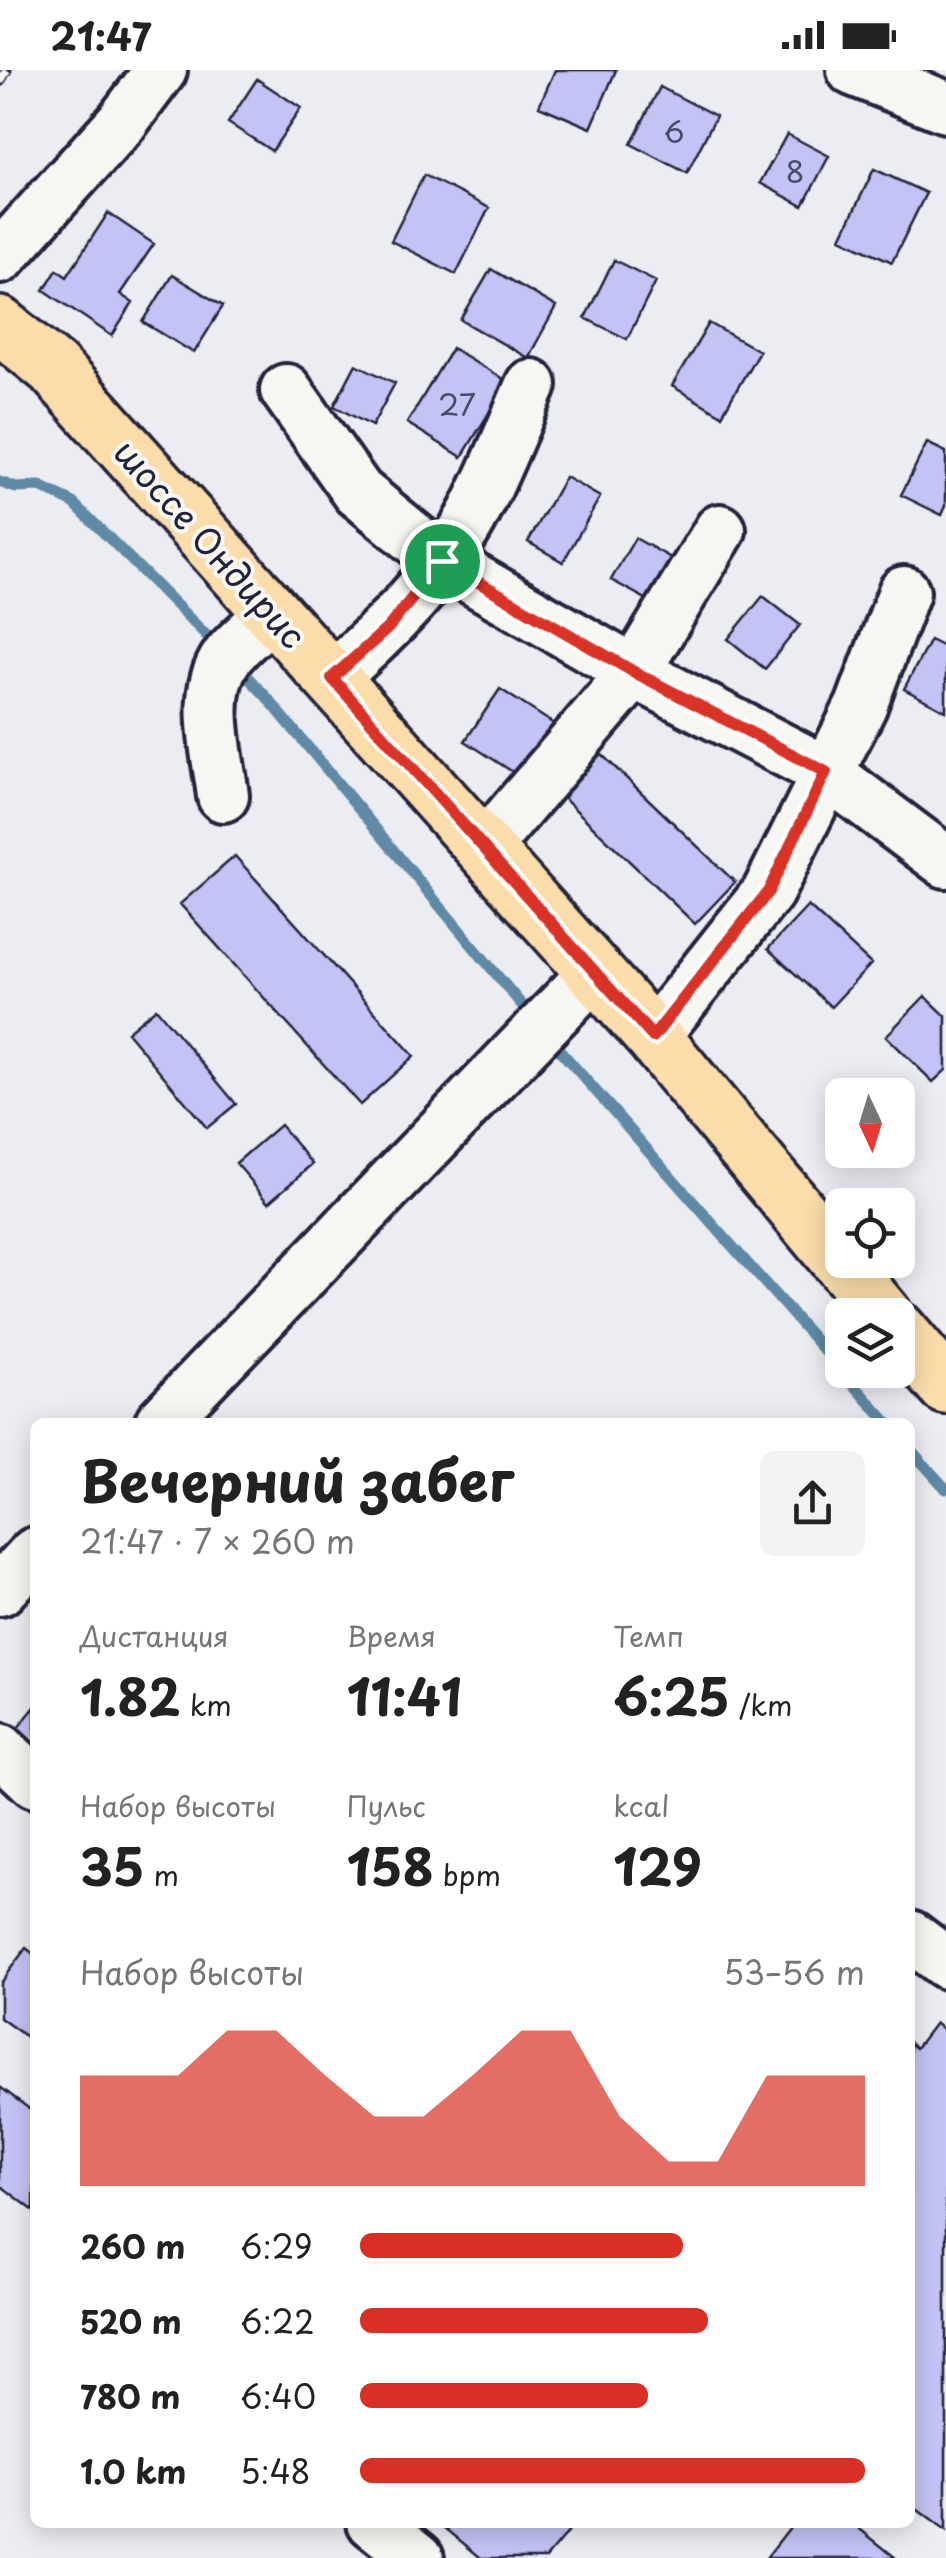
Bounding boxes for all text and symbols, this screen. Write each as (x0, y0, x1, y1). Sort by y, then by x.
text: 21:47 (50, 7, 151, 64)
house number: 6 (663, 108, 685, 153)
house number: 8 (786, 148, 804, 193)
house number: 27 (438, 381, 476, 426)
street label: шоссе Ондирис (102, 426, 320, 660)
pin (400, 519, 485, 604)
icon: arrive (415, 534, 470, 589)
north arrow (825, 1078, 915, 1168)
map controls (825, 1078, 915, 1388)
button: locate (825, 1188, 915, 1278)
button: layers (825, 1298, 915, 1388)
text: Вечерний забег (80, 1438, 514, 1521)
button: share (760, 1451, 865, 1556)
text: 21:47 · 7 × 260 m (80, 1517, 355, 1565)
text: Дистанция (80, 1614, 229, 1657)
text: Время (347, 1614, 436, 1657)
text: Темп (613, 1614, 684, 1657)
text: 1.82 (80, 1657, 181, 1733)
text: 11:41 (347, 1657, 462, 1733)
text: 6:25 (613, 1657, 730, 1733)
text: km (181, 1683, 232, 1726)
text: /km (730, 1683, 792, 1726)
text: Набор высоты (80, 1784, 276, 1827)
text: Пульс (347, 1784, 426, 1827)
text: kcal (613, 1784, 669, 1827)
text: 35 (80, 1827, 144, 1903)
text: 158 (347, 1827, 434, 1903)
text: 129 (613, 1827, 702, 1903)
text: m (144, 1853, 179, 1896)
text: bpm (434, 1853, 501, 1896)
text: Набор высоты (80, 1948, 304, 1996)
text: 53–56 m (724, 1948, 865, 1996)
text: 260 m (80, 2222, 185, 2270)
text: 6:29 (240, 2222, 312, 2270)
text: 520 m (80, 2297, 182, 2345)
text: 6:22 (240, 2297, 315, 2345)
text: 780 m (80, 2372, 180, 2420)
text: 6:40 (240, 2372, 316, 2420)
text: 1.0 km (80, 2447, 186, 2495)
text: 5:48 (240, 2447, 311, 2495)

